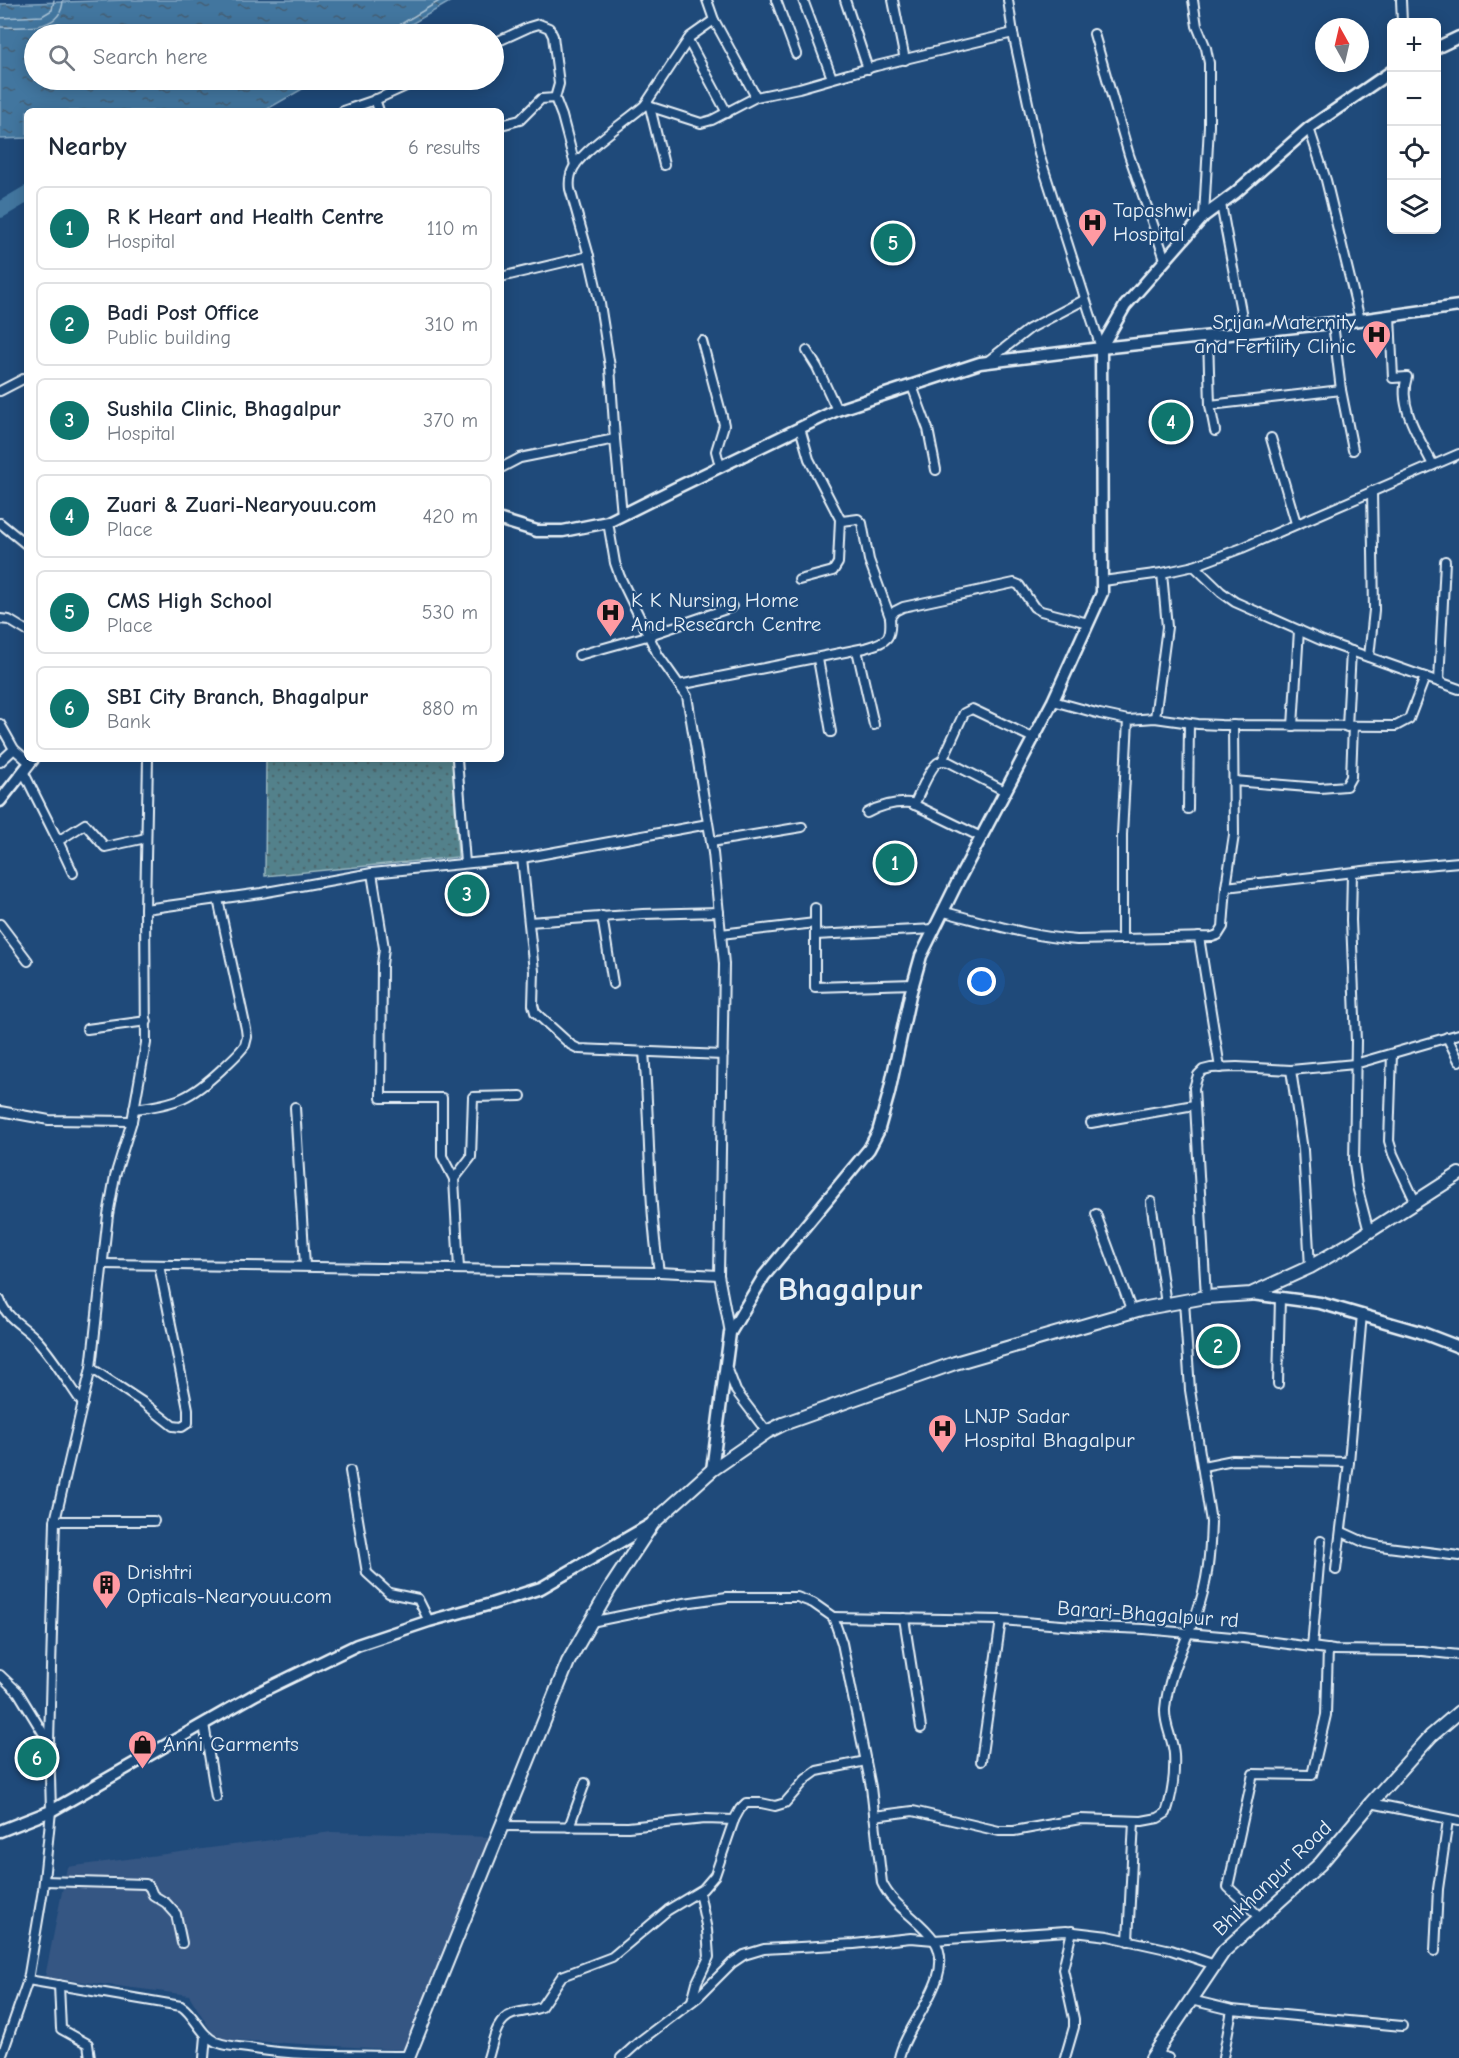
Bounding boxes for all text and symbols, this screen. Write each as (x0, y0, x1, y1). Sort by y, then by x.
north arrow (1315, 18, 1369, 72)
map controls (1387, 18, 1441, 234)
button: + (1387, 18, 1441, 72)
search box (24, 24, 504, 90)
icon: search (45, 41, 78, 74)
text: Search here (93, 44, 208, 70)
button: − (1387, 72, 1441, 126)
button: locate (1387, 126, 1441, 180)
text: Nearby (48, 132, 127, 162)
text: 6 results (408, 136, 480, 159)
button: layers (1387, 180, 1441, 234)
place label: Tapashwi Hospital (1113, 198, 1192, 246)
text: R K Heart and Health Centre (107, 204, 384, 230)
hospital icon: Tapashwi Hospital (1076, 206, 1108, 248)
text: 1 (66, 217, 73, 240)
text: 110 m (427, 217, 478, 240)
pin: 5 (874, 220, 912, 266)
text: Hospital (107, 230, 175, 253)
text: Badi Post Office (107, 300, 259, 326)
place label: Srijan Maternity and Fertility Clinic (1194, 310, 1357, 358)
text: 2 (65, 313, 74, 336)
text: 310 m (425, 313, 478, 336)
hospital icon: Srijan Maternity and Fertility Clinic (1361, 318, 1393, 360)
text: Public building (107, 326, 231, 349)
text: Sushila Clinic, Bhagalpur (107, 396, 341, 422)
pin: 4 (1152, 400, 1190, 444)
text: 3 (65, 409, 74, 432)
text: 370 m (423, 409, 478, 432)
text: Hospital (107, 422, 175, 445)
text: Zuari & Zuari-Nearyouu.com (107, 492, 377, 518)
text: 4 (65, 505, 74, 528)
text: 420 m (422, 505, 478, 528)
text: Place (107, 518, 153, 541)
text: CMS High School (107, 588, 272, 614)
place label: K K Nursing Home And Research Centre (631, 588, 821, 636)
hospital icon: K K Nursing Home And Research Centre (594, 596, 626, 638)
text: 5 (64, 601, 75, 624)
text: 530 m (422, 601, 478, 624)
text: Place (107, 614, 153, 637)
text: SBI City Branch, Bhagalpur (107, 684, 368, 710)
text: 6 (64, 697, 75, 720)
text: 880 m (422, 697, 478, 720)
text: Bank (107, 710, 150, 733)
pin: 1 (876, 840, 914, 886)
pin: 3 (448, 872, 486, 916)
your location (967, 967, 996, 996)
district label: Bhagalpur (778, 1270, 923, 1308)
pin: 2 (1198, 1324, 1238, 1368)
place label: LNJP Sadar Hospital Bhagalpur (964, 1404, 1135, 1452)
hospital icon: LNJP Sadar Hospital Bhagalpur (927, 1412, 959, 1454)
place label: Drishtri Opticals-Nearyouu.com (127, 1560, 332, 1608)
building icon: Drishtri Opticals-Nearyouu.com (90, 1568, 122, 1610)
street label: Barari-Bhagalpur rd (1056, 1596, 1240, 1632)
shop icon: Anni Garments (126, 1728, 158, 1770)
place label: Anni Garments (163, 1732, 299, 1756)
pin: 6 (18, 1736, 57, 1780)
street label: Bhikhanpur Road (1208, 1815, 1336, 1941)

